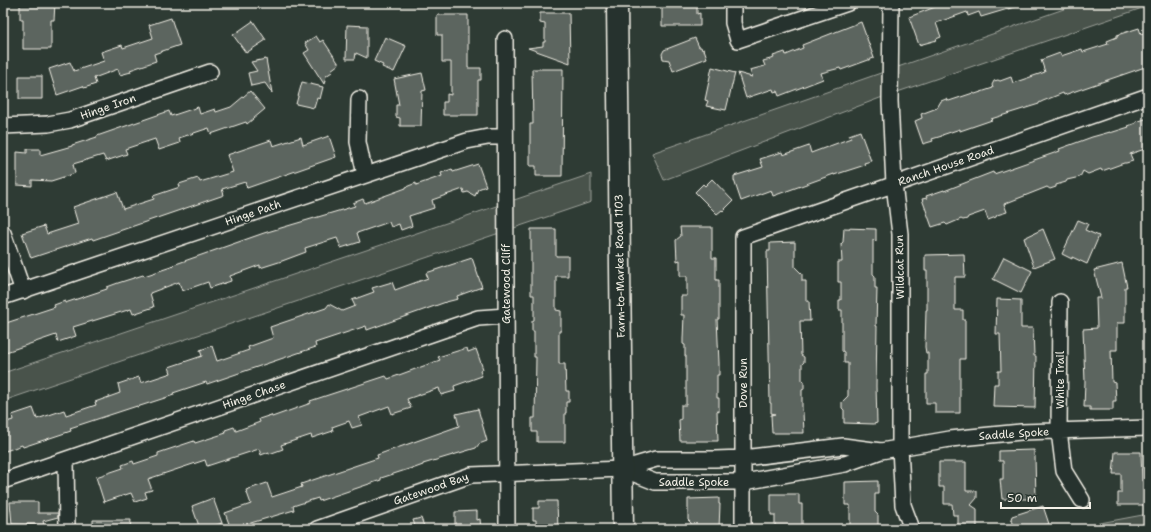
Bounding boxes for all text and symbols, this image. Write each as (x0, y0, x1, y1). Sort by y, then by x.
street label: Hinge Iron (78, 90, 138, 124)
street label: Ranch House Road (896, 143, 996, 189)
street label: Farm-to-Market Road 1103 (611, 194, 629, 338)
street label: Hinge Path (223, 196, 283, 230)
street label: Wildcat Run (892, 234, 908, 299)
street label: Gatewood Cliff (499, 243, 514, 324)
street label: White Trail (1053, 350, 1068, 409)
street label: Dove Run (736, 358, 751, 408)
street label: Hinge Chase (220, 377, 288, 413)
street label: Saddle Spoke (978, 424, 1050, 444)
street label: Gatewood Bay (391, 469, 471, 509)
street label: Saddle Spoke (659, 475, 729, 490)
scale bar (1001, 484, 1090, 510)
text: 50 m (1007, 490, 1037, 506)

